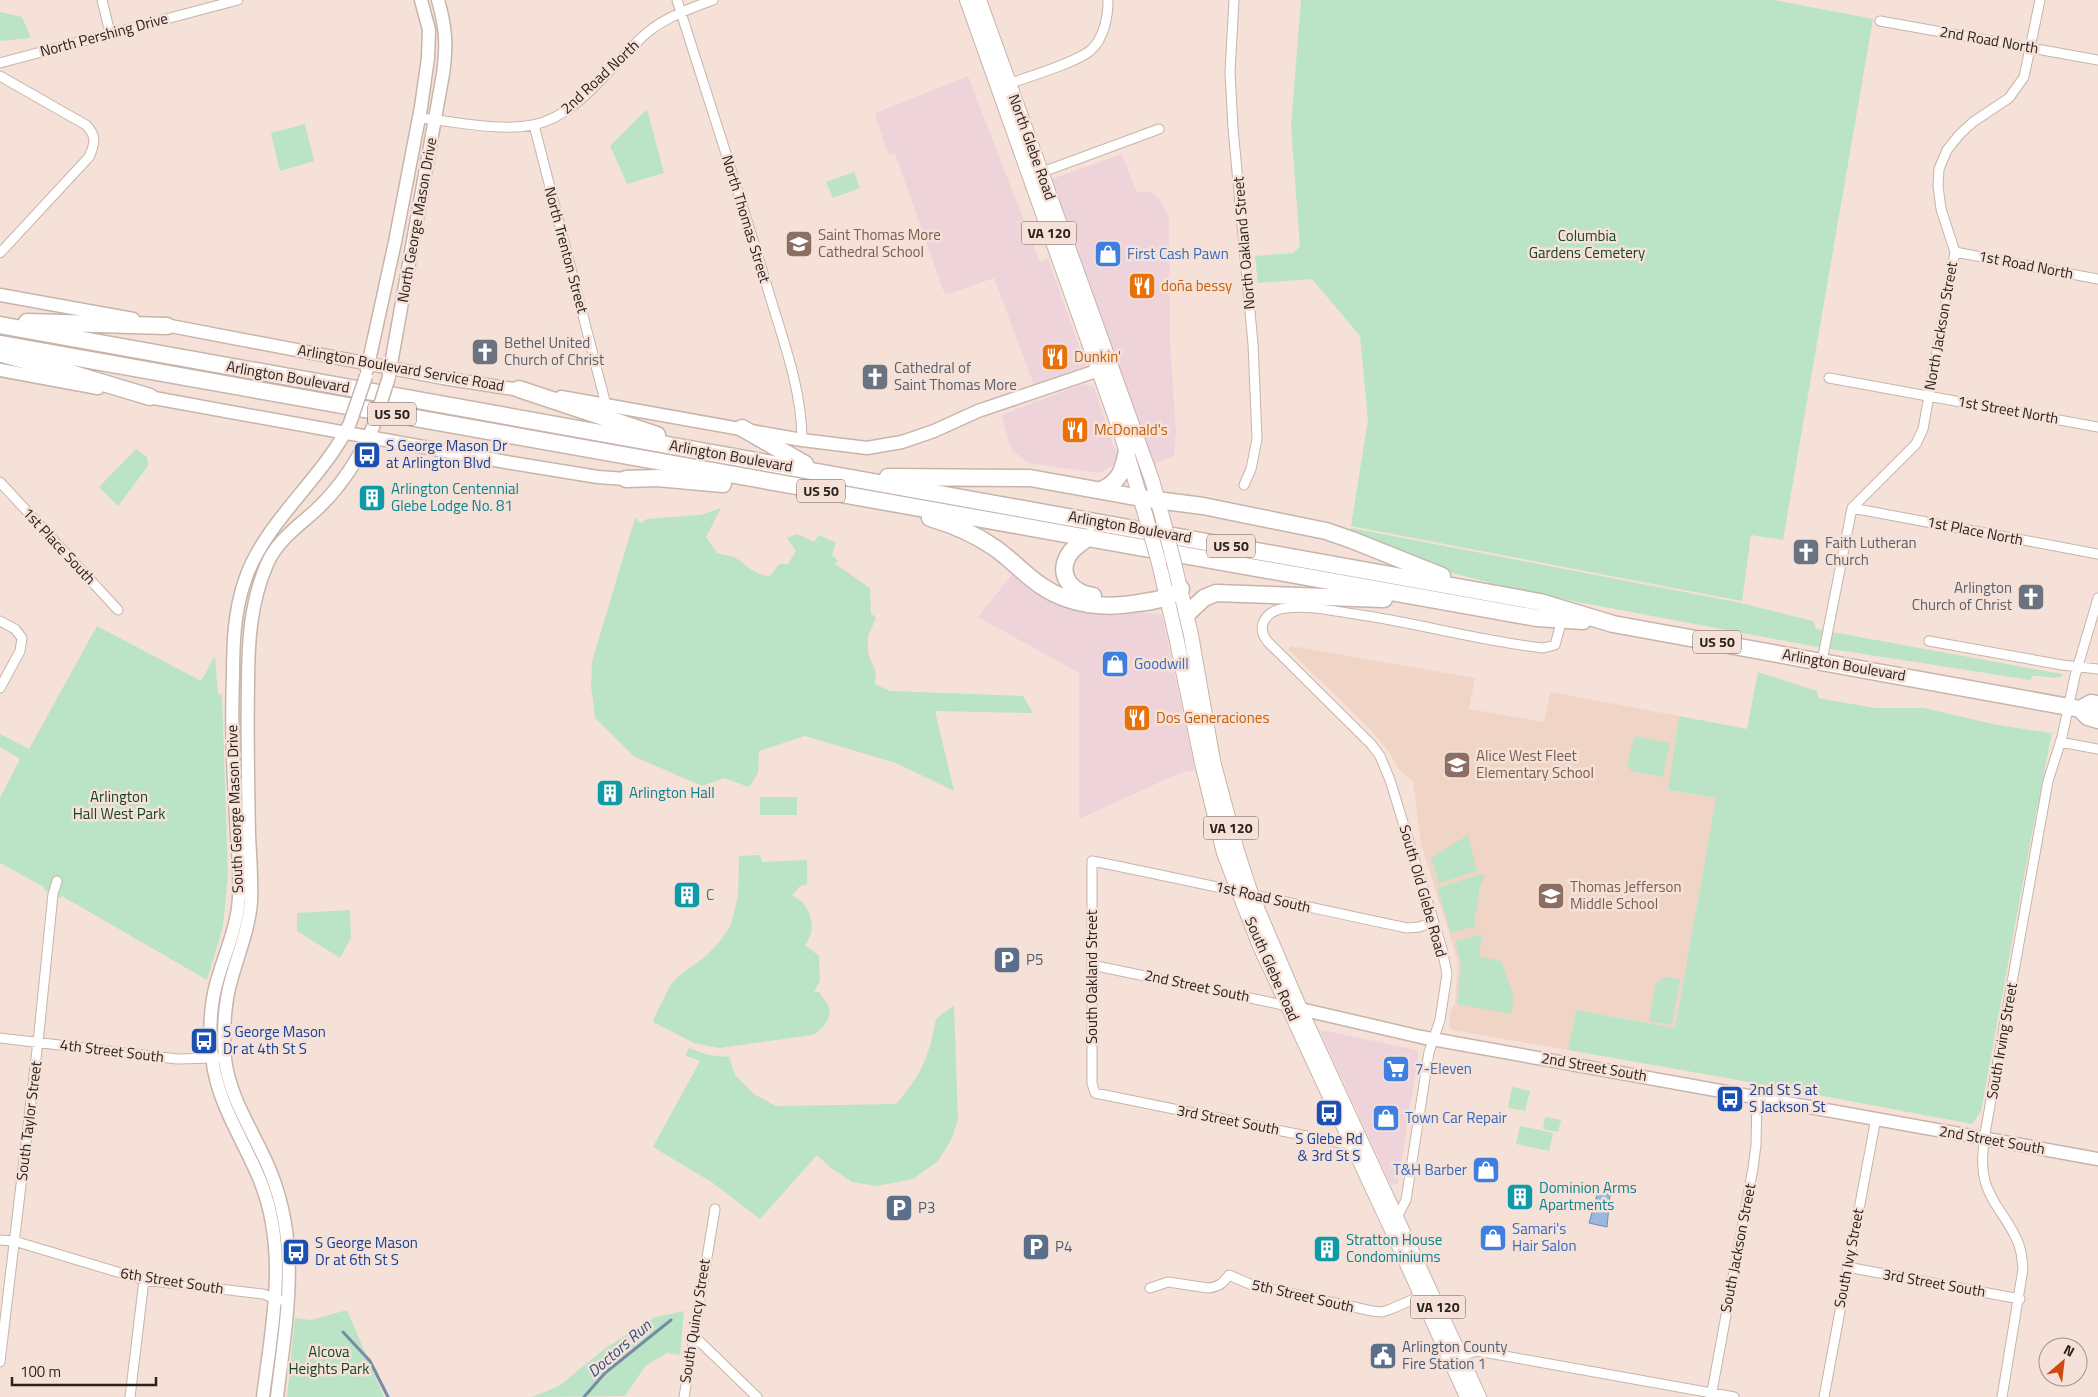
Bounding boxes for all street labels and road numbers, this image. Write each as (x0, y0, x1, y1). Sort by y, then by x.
street label: North Pershing Drive (37, 6, 170, 63)
street label: 2nd Road North (1938, 20, 2040, 60)
street label: 2nd Road North (555, 34, 644, 119)
street label: North Glebe Road (1003, 91, 1062, 203)
street label: North George Mason Drive (391, 136, 442, 304)
street label: North Thomas Street (716, 152, 777, 286)
street label: North Oakland Street (1226, 175, 1261, 310)
street label: North Trenton Street (539, 184, 595, 316)
road number: VA 120 (1022, 222, 1076, 244)
street label: 1st Road North (1977, 244, 2076, 285)
street label: North Jackson Street (1918, 259, 1963, 392)
street label: Arlington Boulevard Service Road (296, 338, 506, 397)
street label: Arlington Boulevard (225, 354, 352, 399)
street label: 1st Street North (1956, 389, 2061, 430)
road number: US 50 (368, 402, 416, 426)
street label: Arlington Boulevard (668, 433, 795, 478)
road number: US 50 (797, 480, 845, 502)
street label: 1st Place South (17, 502, 101, 590)
street label: Arlington Boulevard (1067, 504, 1194, 549)
street label: 1st Place North (1925, 510, 2025, 551)
road number: US 50 (1207, 534, 1255, 558)
road number: US 50 (1693, 630, 1741, 654)
street label: Arlington Boulevard (1781, 642, 1908, 687)
street label: South George Mason Drive (220, 725, 249, 893)
road number: VA 120 (1204, 816, 1258, 840)
street label: South Old Glebe Road (1394, 822, 1453, 960)
street label: 1st Road South (1213, 874, 1313, 919)
street label: South Oakland Street (1080, 909, 1103, 1044)
street label: South Glebe Road (1239, 913, 1306, 1025)
street label: 2nd Street South (1142, 963, 1252, 1008)
street label: South Irving Street (1980, 980, 2023, 1101)
street label: 4th Street South (59, 1033, 165, 1068)
street label: 2nd Street South (1539, 1046, 1649, 1087)
street label: South Taylor Street (10, 1059, 47, 1182)
street label: 3rd Street South (1175, 1098, 1281, 1141)
street label: 2nd Street South (1937, 1119, 2047, 1160)
street label: South Jackson Street (1714, 1181, 1761, 1314)
street label: South Ivy Street (1828, 1206, 1870, 1310)
street label: South Quincy Street (673, 1256, 716, 1385)
street label: 6th Street South (119, 1261, 225, 1300)
street label: 3rd Street South (1881, 1262, 1987, 1303)
street label: 5th Street South (1250, 1273, 1357, 1318)
road number: VA 120 (1410, 1295, 1466, 1318)

